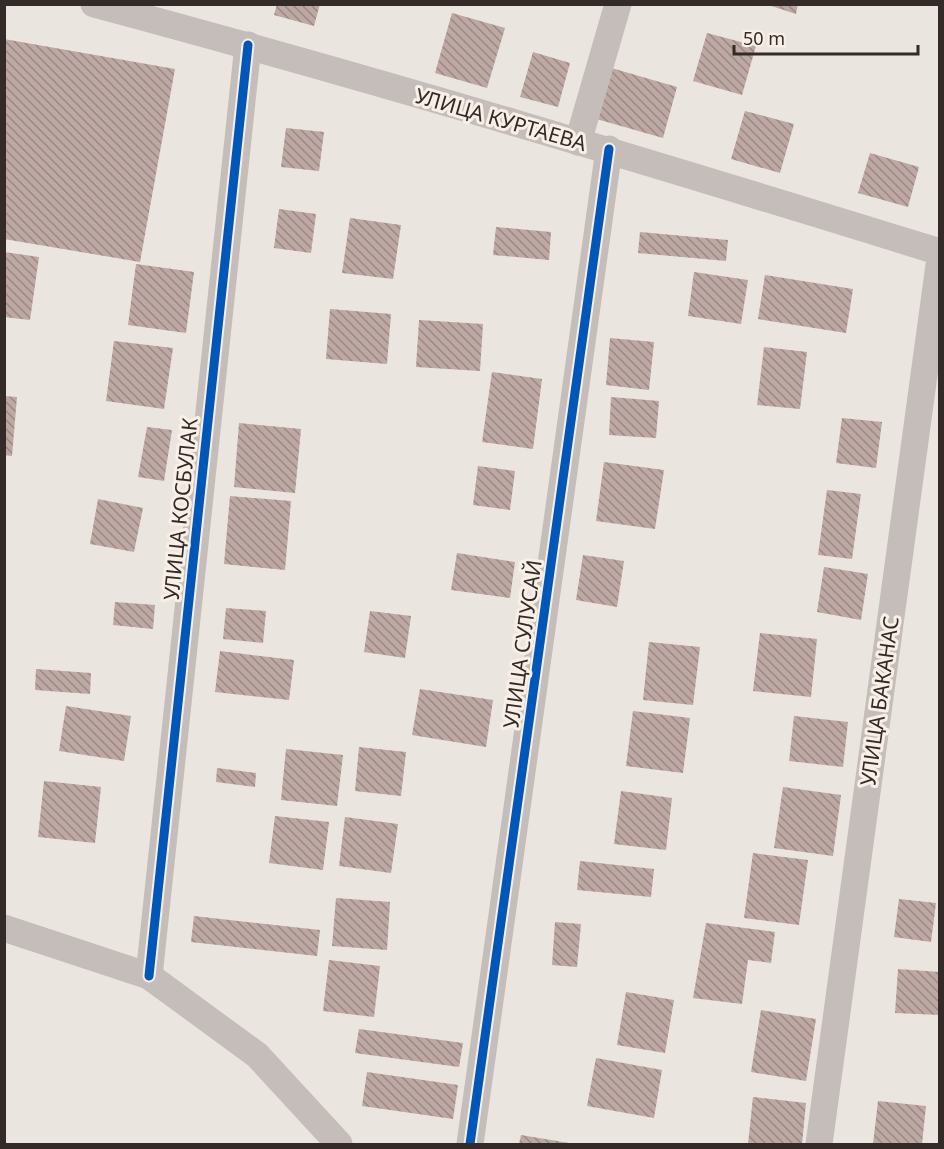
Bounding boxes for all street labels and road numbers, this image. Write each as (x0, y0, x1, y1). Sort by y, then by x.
street label: УЛИЦА КУРТАЕВА (412, 81, 591, 157)
street label: УЛИЦА КОСБУЛАК (157, 416, 203, 602)
street label: УЛИЦА СУЛУСАЙ (496, 558, 548, 730)
street label: УЛИЦА БАКАНАС (853, 614, 905, 788)

